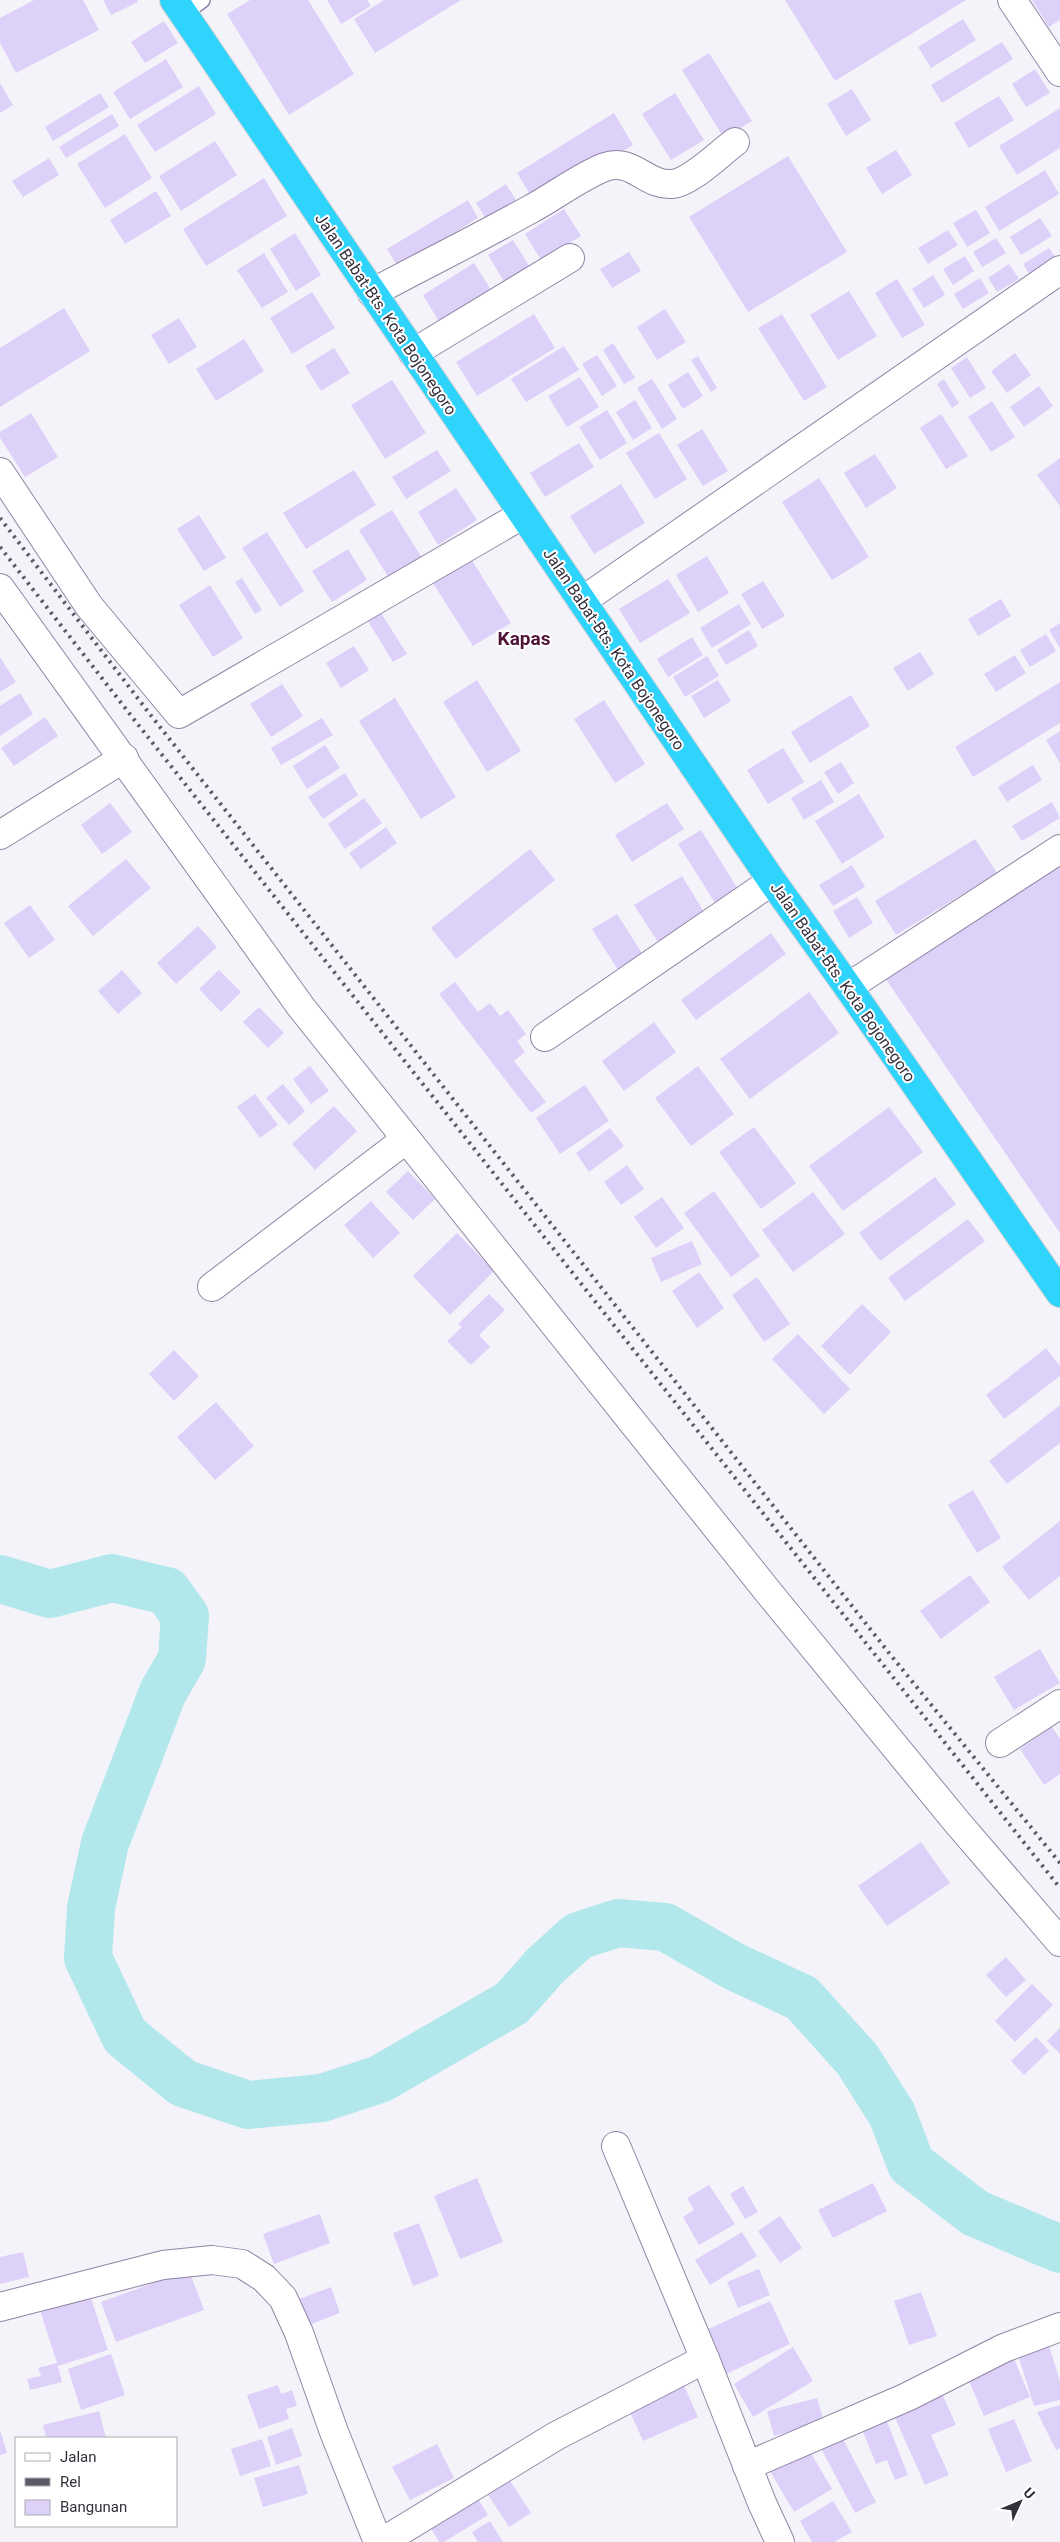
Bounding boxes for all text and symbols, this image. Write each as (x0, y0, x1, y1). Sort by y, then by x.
street label: Jalan Babat-Bts. Kota Bojonegoro (311, 209, 461, 419)
street label: Jalan Babat-Bts. Kota Bojonegoro (539, 544, 689, 754)
district label: Kapas (498, 627, 551, 650)
street label: Jalan Babat-Bts. Kota Bojonegoro (767, 879, 919, 1085)
legend (15, 2437, 178, 2527)
text: Jalan (60, 2448, 97, 2466)
text: Rel (60, 2473, 81, 2491)
north arrow (995, 2477, 1045, 2527)
text: U (1020, 2484, 1038, 2502)
text: Bangunan (60, 2498, 127, 2516)

